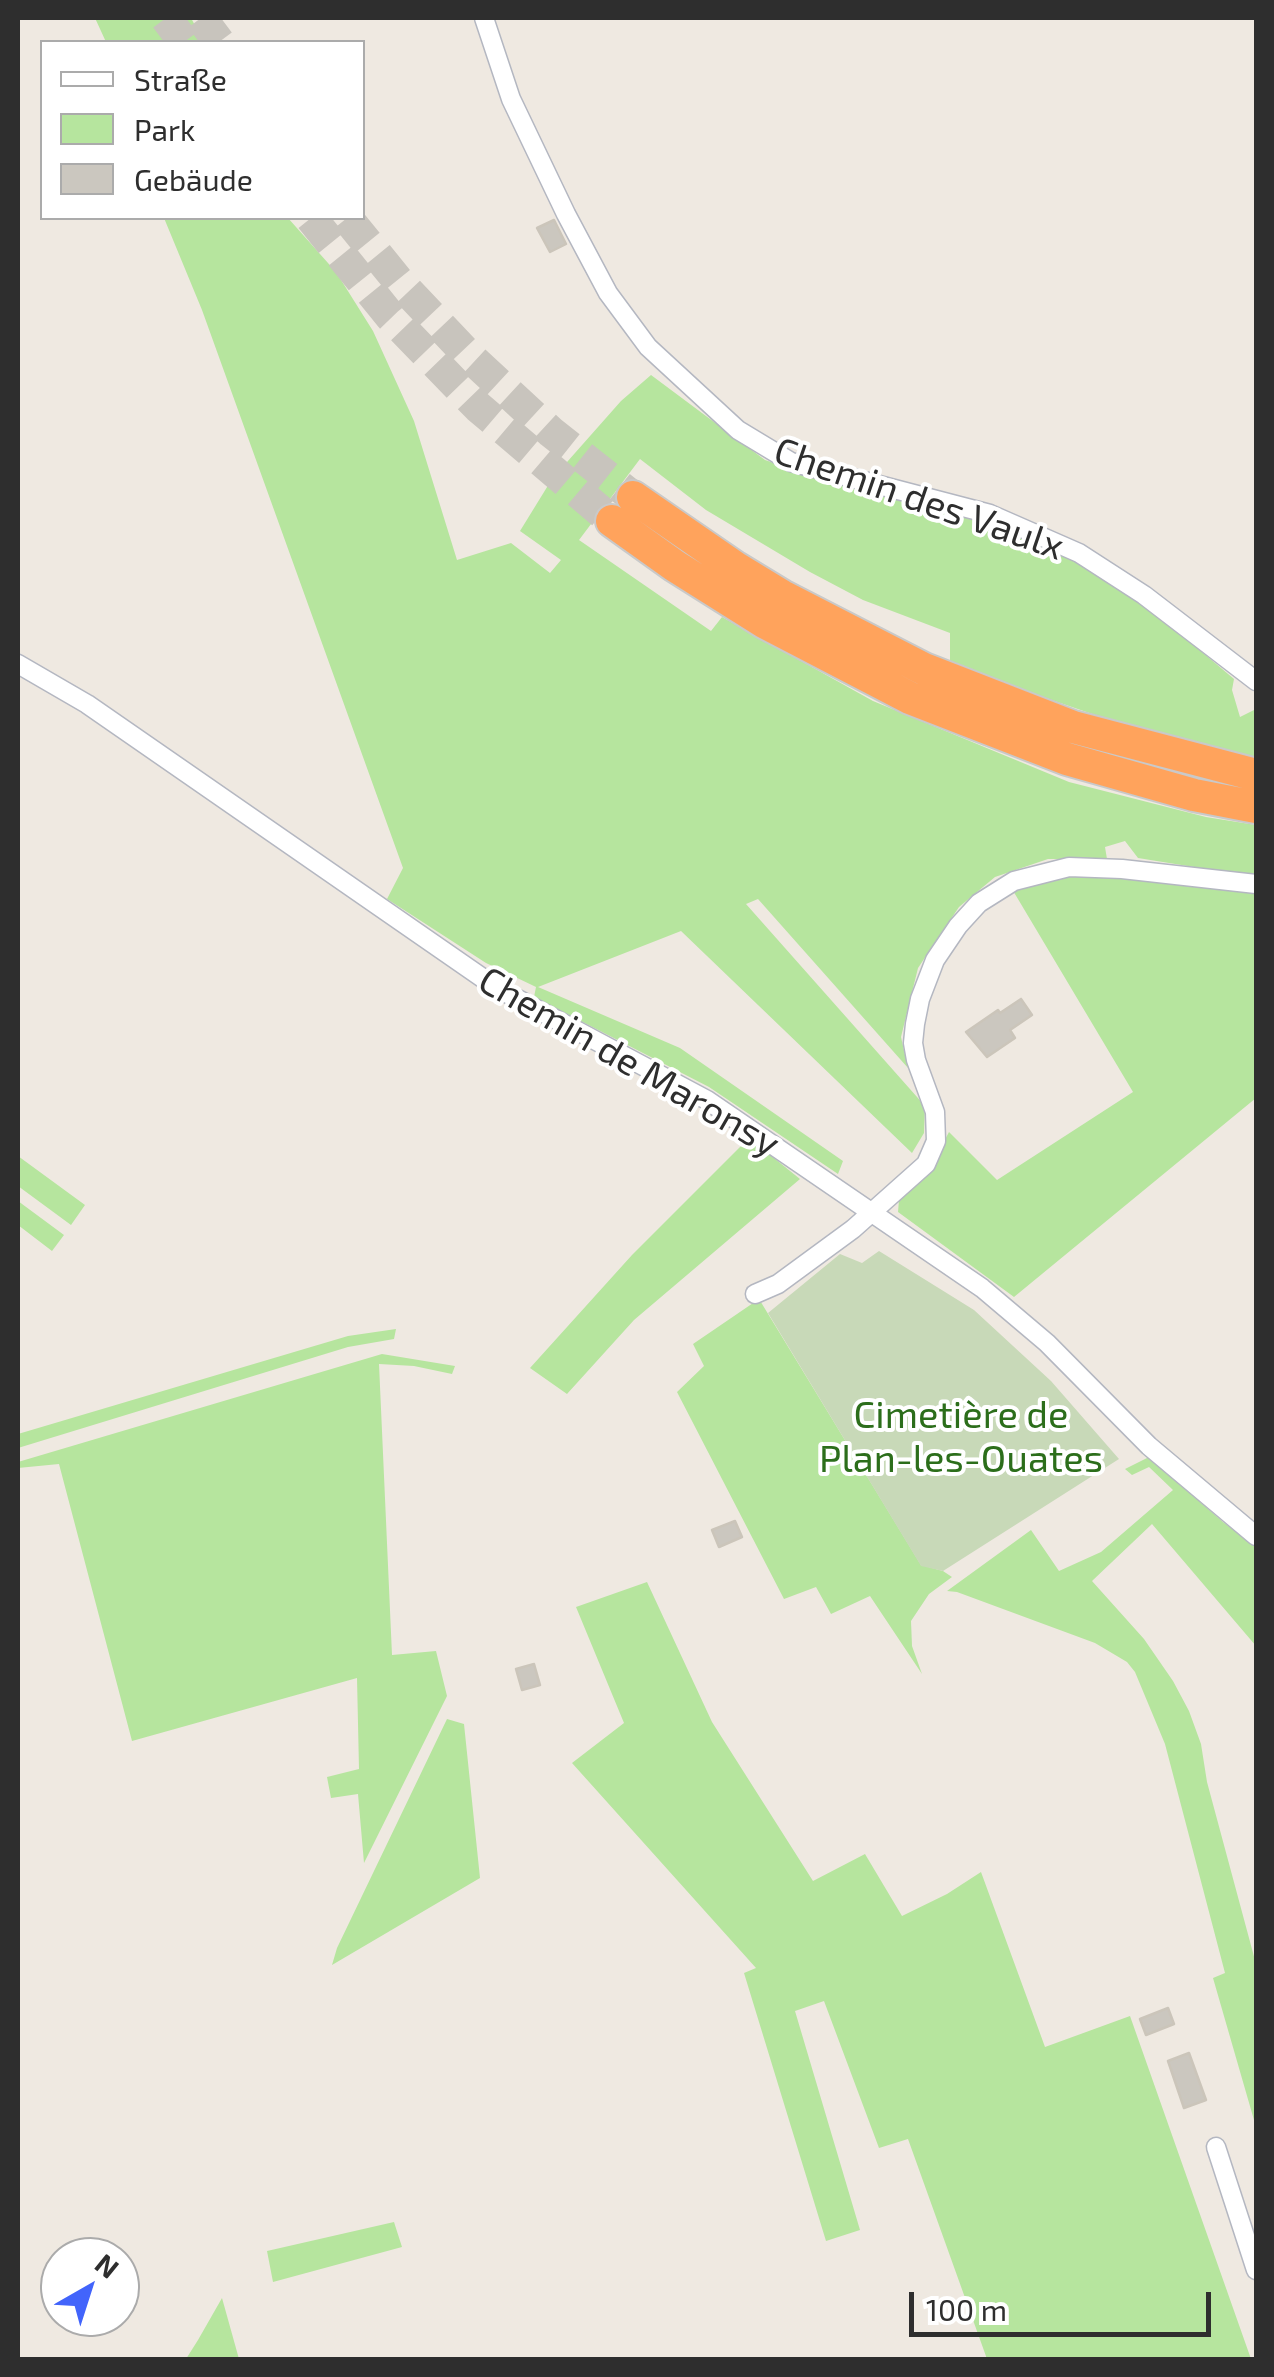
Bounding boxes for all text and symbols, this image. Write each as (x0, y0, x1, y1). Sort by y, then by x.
legend (40, 40, 365, 220)
text: Straße (134, 61, 227, 97)
text: Park (134, 111, 195, 147)
text: Gebäude (134, 161, 253, 197)
street label: Chemin des Vaulx (768, 428, 1070, 570)
street label: Chemin de Maronsy (470, 957, 788, 1167)
park label: Cimetière de Plan-les-Ouates (819, 1392, 1103, 1482)
north arrow (40, 2237, 140, 2337)
text: N (89, 2246, 126, 2285)
scale bar (914, 2272, 1216, 2334)
text: 100 m (926, 2291, 1007, 2327)

